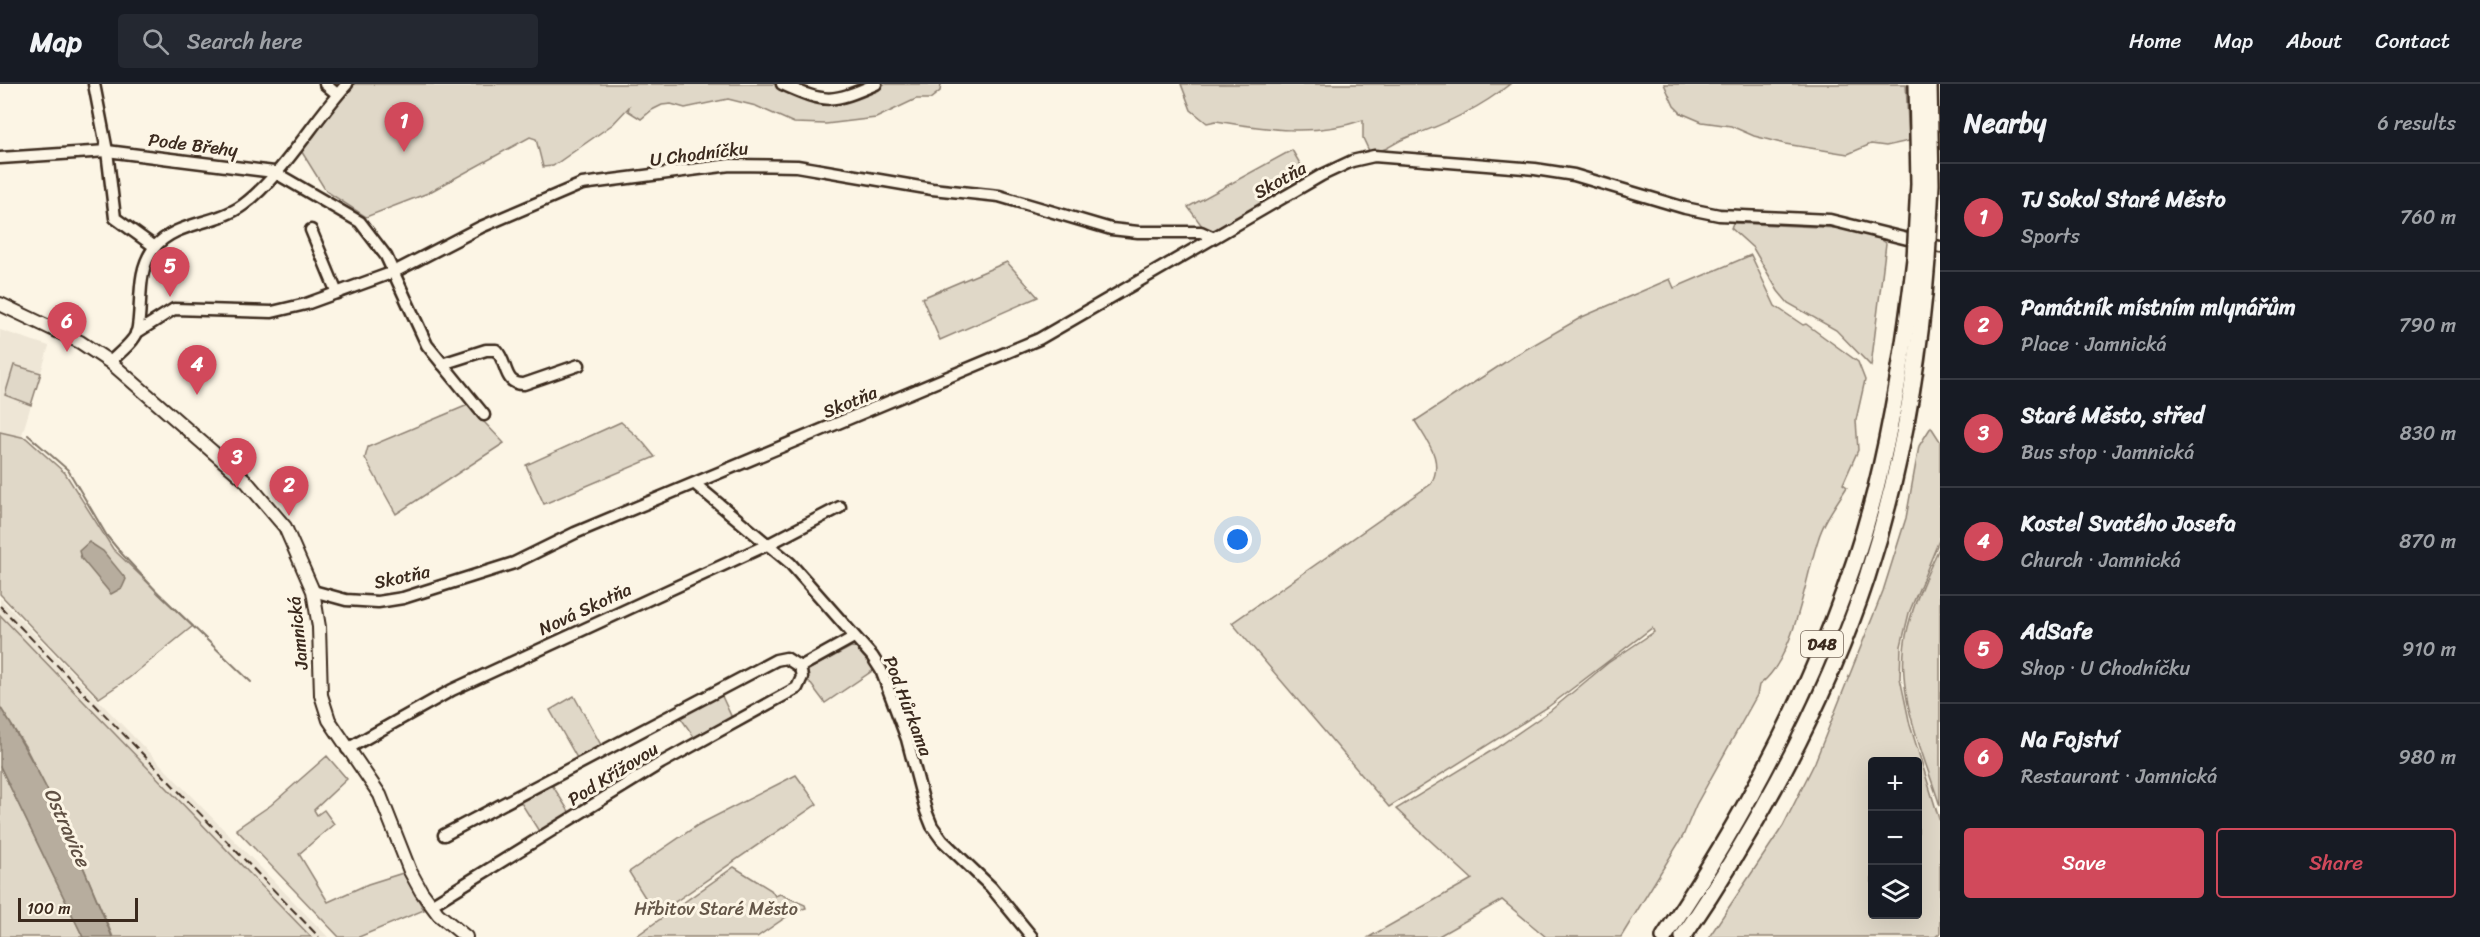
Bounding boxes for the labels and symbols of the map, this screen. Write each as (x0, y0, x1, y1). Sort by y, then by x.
pin: 1 (384, 103, 424, 152)
street label: Pode Břehy (147, 124, 240, 166)
street label: U Chodníčku (648, 132, 750, 176)
street label: Skotňa (1247, 152, 1313, 208)
pin: 5 (150, 248, 190, 297)
pin: 6 (48, 302, 86, 352)
pin: 4 (178, 346, 216, 395)
street label: Skotňa (818, 376, 883, 427)
pin: 3 (218, 438, 256, 488)
pin: 2 (270, 466, 308, 516)
your location (1223, 525, 1252, 554)
street label: Skotňa (371, 555, 434, 599)
street label: Nová Skotňa (533, 573, 637, 645)
street label: Jamnická (278, 595, 318, 672)
road number: D48 (1801, 631, 1843, 657)
street label: Pod Hůrkama (874, 651, 942, 762)
street label: Pod Křížovou (561, 733, 665, 815)
water label: Ostravice (34, 782, 101, 874)
park label: Hřbitov Staré Město (634, 893, 798, 925)
scale bar (18, 895, 138, 922)

